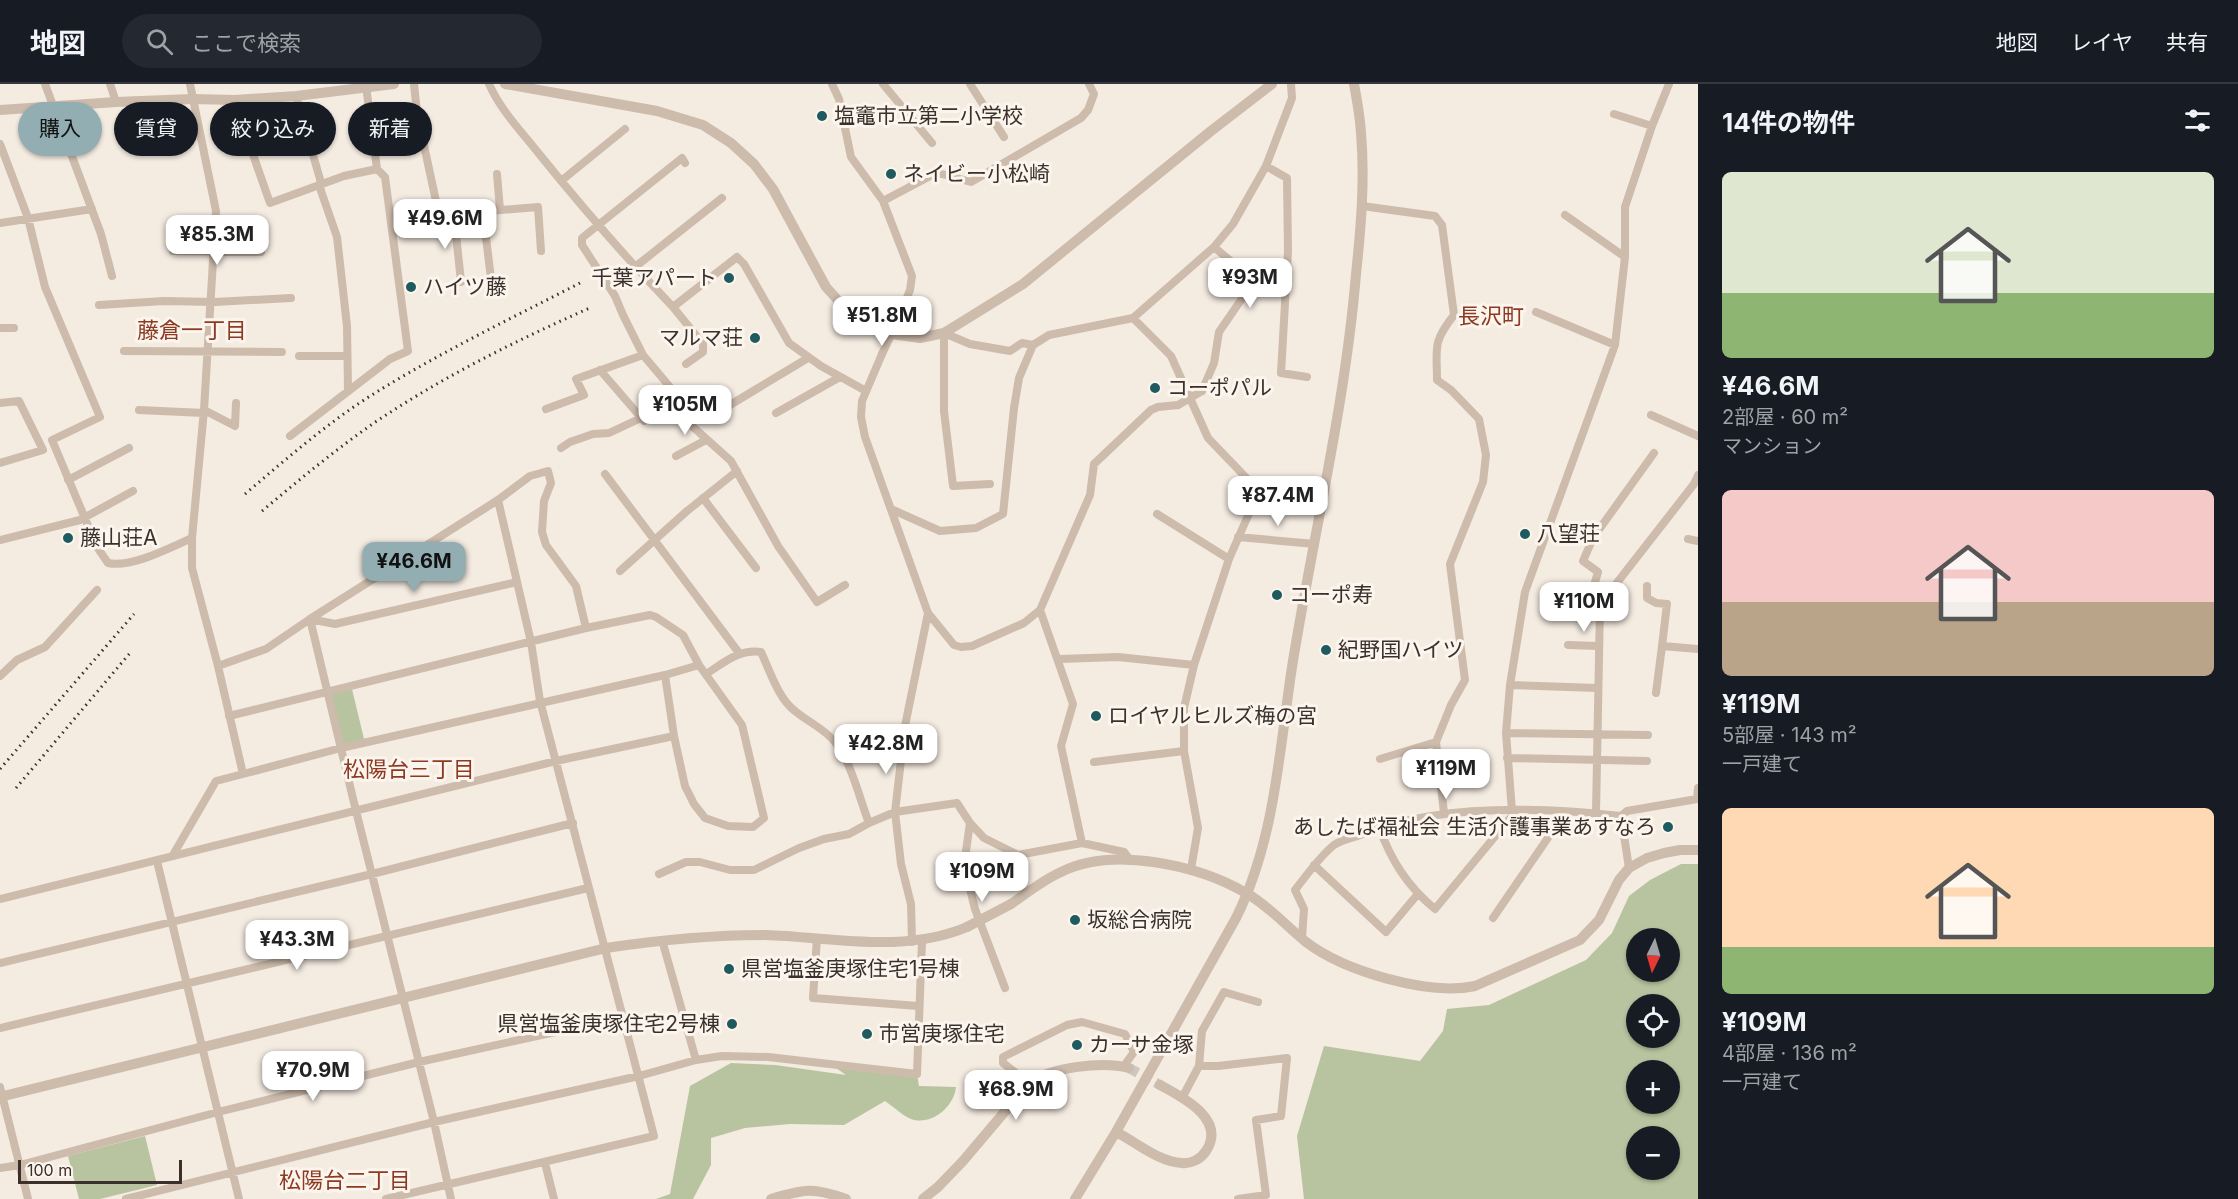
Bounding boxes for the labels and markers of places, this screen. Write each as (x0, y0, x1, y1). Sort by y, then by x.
place label: 塩竈市立第二小学校 (834, 103, 1023, 128)
marker: 塩竈市立第二小学校 (815, 109, 829, 123)
place label: ネイビー小松崎 (903, 161, 1050, 186)
marker: ネイビー小松崎 (884, 167, 898, 181)
pin: ¥49.6M (396, 199, 494, 250)
pin: ¥85.3M (168, 215, 266, 266)
pin: ¥93M (1214, 258, 1286, 309)
place label: 千葉アパート (591, 265, 717, 290)
marker: 千葉アパート (722, 271, 736, 285)
place label: ハイツ藤 (423, 274, 507, 299)
marker: ハイツ藤 (404, 280, 418, 294)
pin: ¥51.8M (833, 296, 931, 347)
place label: マルマ荘 (659, 325, 743, 350)
marker: マルマ荘 (748, 331, 762, 345)
place label: コーポパル (1167, 375, 1272, 400)
marker: コーポパル (1148, 381, 1162, 395)
pin: ¥105M (643, 385, 727, 436)
pin: ¥87.4M (1229, 476, 1327, 527)
place label: 八望荘 (1537, 521, 1600, 546)
place label: 藤山荘A (80, 525, 158, 550)
marker: 八望荘 (1518, 527, 1532, 541)
marker: 藤山荘A (61, 531, 75, 545)
pin: ¥46.6M (365, 542, 463, 593)
place label: コーポ寿 (1289, 582, 1373, 607)
pin: ¥110M (1542, 582, 1626, 633)
marker: コーポ寿 (1270, 588, 1284, 602)
place label: 紀野国ハイツ (1338, 637, 1464, 662)
marker: 紀野国ハイツ (1319, 643, 1333, 657)
place label: ロイヤルヒルズ梅の宮 (1108, 703, 1317, 728)
marker: ロイヤルヒルズ梅の宮 (1089, 709, 1103, 723)
pin: ¥42.8M (837, 724, 935, 775)
pin: ¥119M (1404, 749, 1488, 800)
place label: あしたば福祉会 生活介護事業あすなろ (1293, 814, 1656, 839)
marker: あしたば福祉会 生活介護事業あすなろ (1661, 820, 1675, 834)
pin: ¥109M (940, 852, 1024, 903)
place label: 坂総合病院 (1087, 907, 1192, 932)
marker: 坂総合病院 (1068, 913, 1082, 927)
pin: ¥43.3M (248, 920, 346, 971)
place label: 県営塩釜庚塚住宅1号棟 (741, 956, 960, 981)
marker: 県営塩釜庚塚住宅1号棟 (722, 962, 736, 976)
place label: 県営塩釜庚塚住宅2号棟 (497, 1011, 720, 1036)
marker: 県営塩釜庚塚住宅2号棟 (725, 1017, 739, 1031)
place label: 市営庚塚住宅 (879, 1021, 1005, 1046)
marker: 市営庚塚住宅 (860, 1027, 874, 1041)
place label: カーサ金塚 (1089, 1032, 1194, 1057)
marker: カーサ金塚 (1070, 1038, 1084, 1052)
pin: ¥70.9M (264, 1051, 362, 1102)
pin: ¥68.9M (967, 1070, 1065, 1121)

